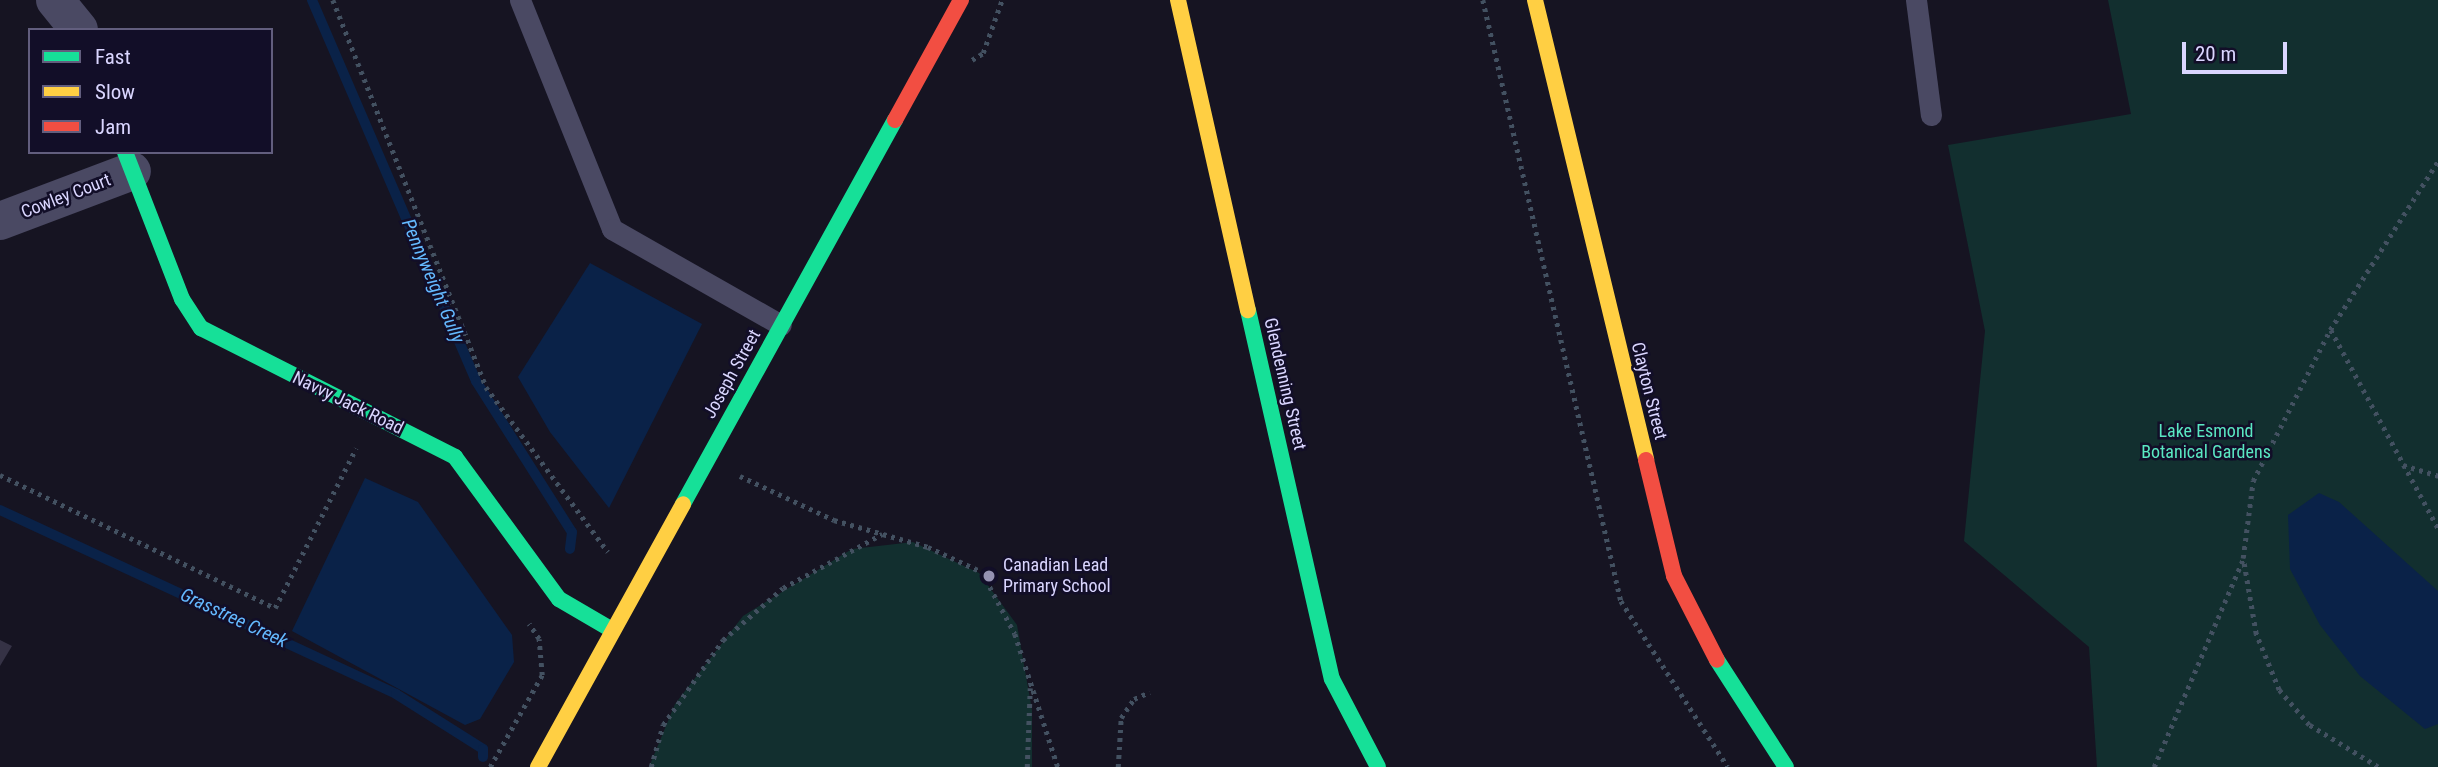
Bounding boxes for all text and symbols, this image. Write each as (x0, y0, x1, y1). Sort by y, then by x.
legend (28, 28, 273, 154)
scale bar (2186, 28, 2291, 72)
text: 20 m (2195, 42, 2236, 66)
text: Fast (95, 45, 131, 69)
text: Slow (95, 80, 135, 104)
text: Jam (95, 115, 131, 139)
street label: Cowley Court (18, 169, 114, 223)
water label: Pennyweight Gully (397, 215, 469, 347)
street label: Glendenning Street (1259, 316, 1311, 452)
street label: Joseph Street (699, 326, 765, 422)
street label: Clayton Street (1626, 340, 1672, 442)
street label: Navvy Jack Road (289, 367, 407, 439)
park label: Lake Esmond Botanical Gardens (2141, 421, 2271, 464)
place label: Canadian Lead Primary School (1003, 555, 1111, 598)
marker: Canadian Lead Primary School (981, 568, 997, 584)
water label: Grasstree Creek (177, 583, 291, 653)

